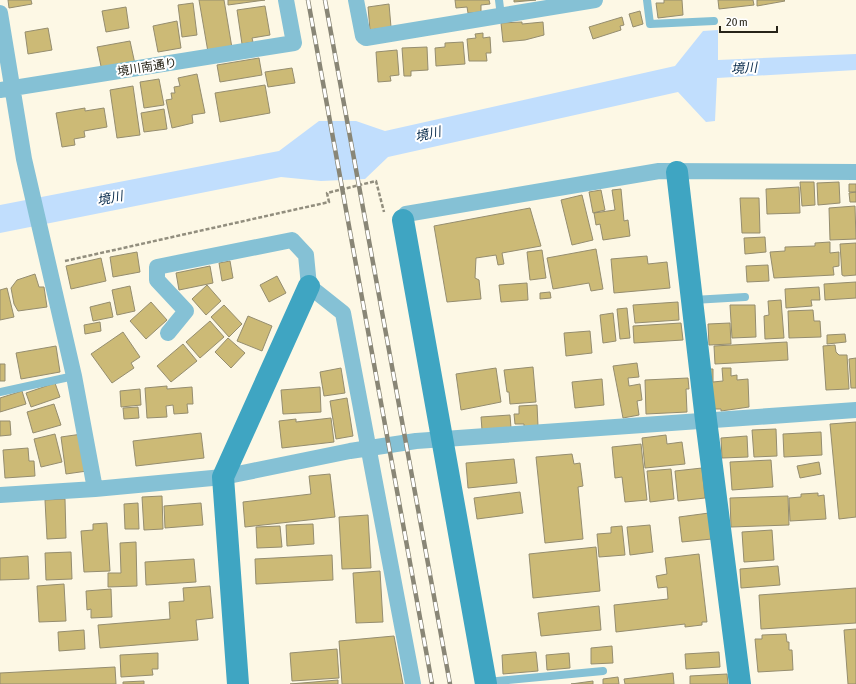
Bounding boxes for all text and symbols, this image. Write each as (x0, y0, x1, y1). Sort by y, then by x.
scale bar (720, 8, 777, 34)
text: 20 m (726, 15, 748, 29)
street label: 境川南通り (116, 55, 178, 79)
water label: 境川 (731, 60, 759, 76)
water label: 境川 (414, 123, 444, 144)
water label: 境川 (96, 188, 126, 208)

